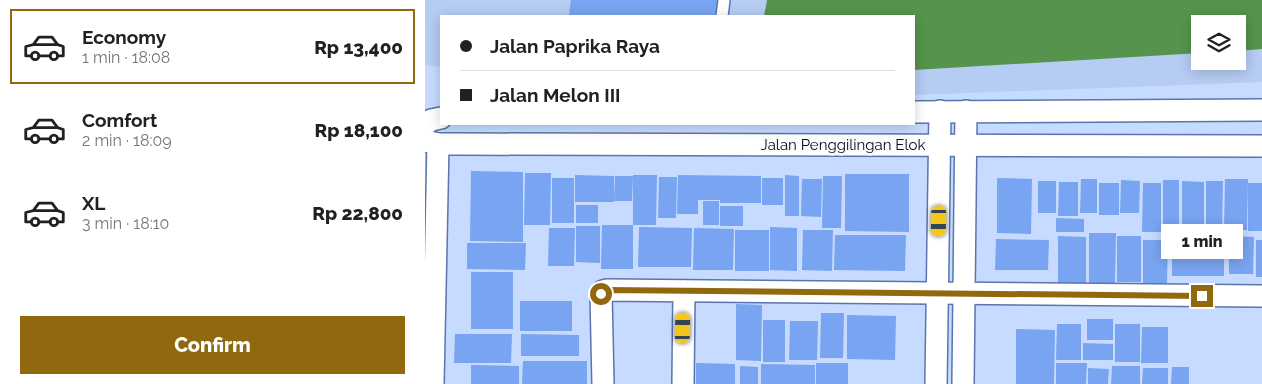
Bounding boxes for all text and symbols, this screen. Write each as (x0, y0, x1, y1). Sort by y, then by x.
map controls (1191, 15, 1246, 70)
button: layers (1191, 15, 1246, 70)
icon: car (22, 24, 67, 69)
text: Economy (82, 26, 166, 48)
text: Jalan Paprika Raya (490, 35, 660, 57)
text: Rp 13,400 (314, 36, 403, 58)
text: 1 min · 18:08 (82, 48, 170, 67)
text: Jalan Melon III (490, 84, 621, 106)
icon: car (22, 107, 67, 152)
text: Comfort (82, 109, 157, 131)
text: Rp 18,100 (315, 119, 403, 141)
text: 2 min · 18:09 (82, 131, 172, 150)
street label: Jalan Penggilingan Elok (761, 136, 925, 154)
icon: car (22, 190, 67, 235)
text: XL (82, 192, 105, 214)
text: Rp 22,800 (312, 202, 403, 224)
car (931, 206, 946, 236)
text: 3 min · 18:10 (82, 214, 169, 233)
callout: 1 min (1161, 224, 1243, 258)
text: 1 min (1181, 232, 1223, 251)
route start (590, 283, 612, 305)
route end (1191, 285, 1213, 307)
car (675, 313, 690, 343)
button: Confirm (20, 316, 405, 374)

